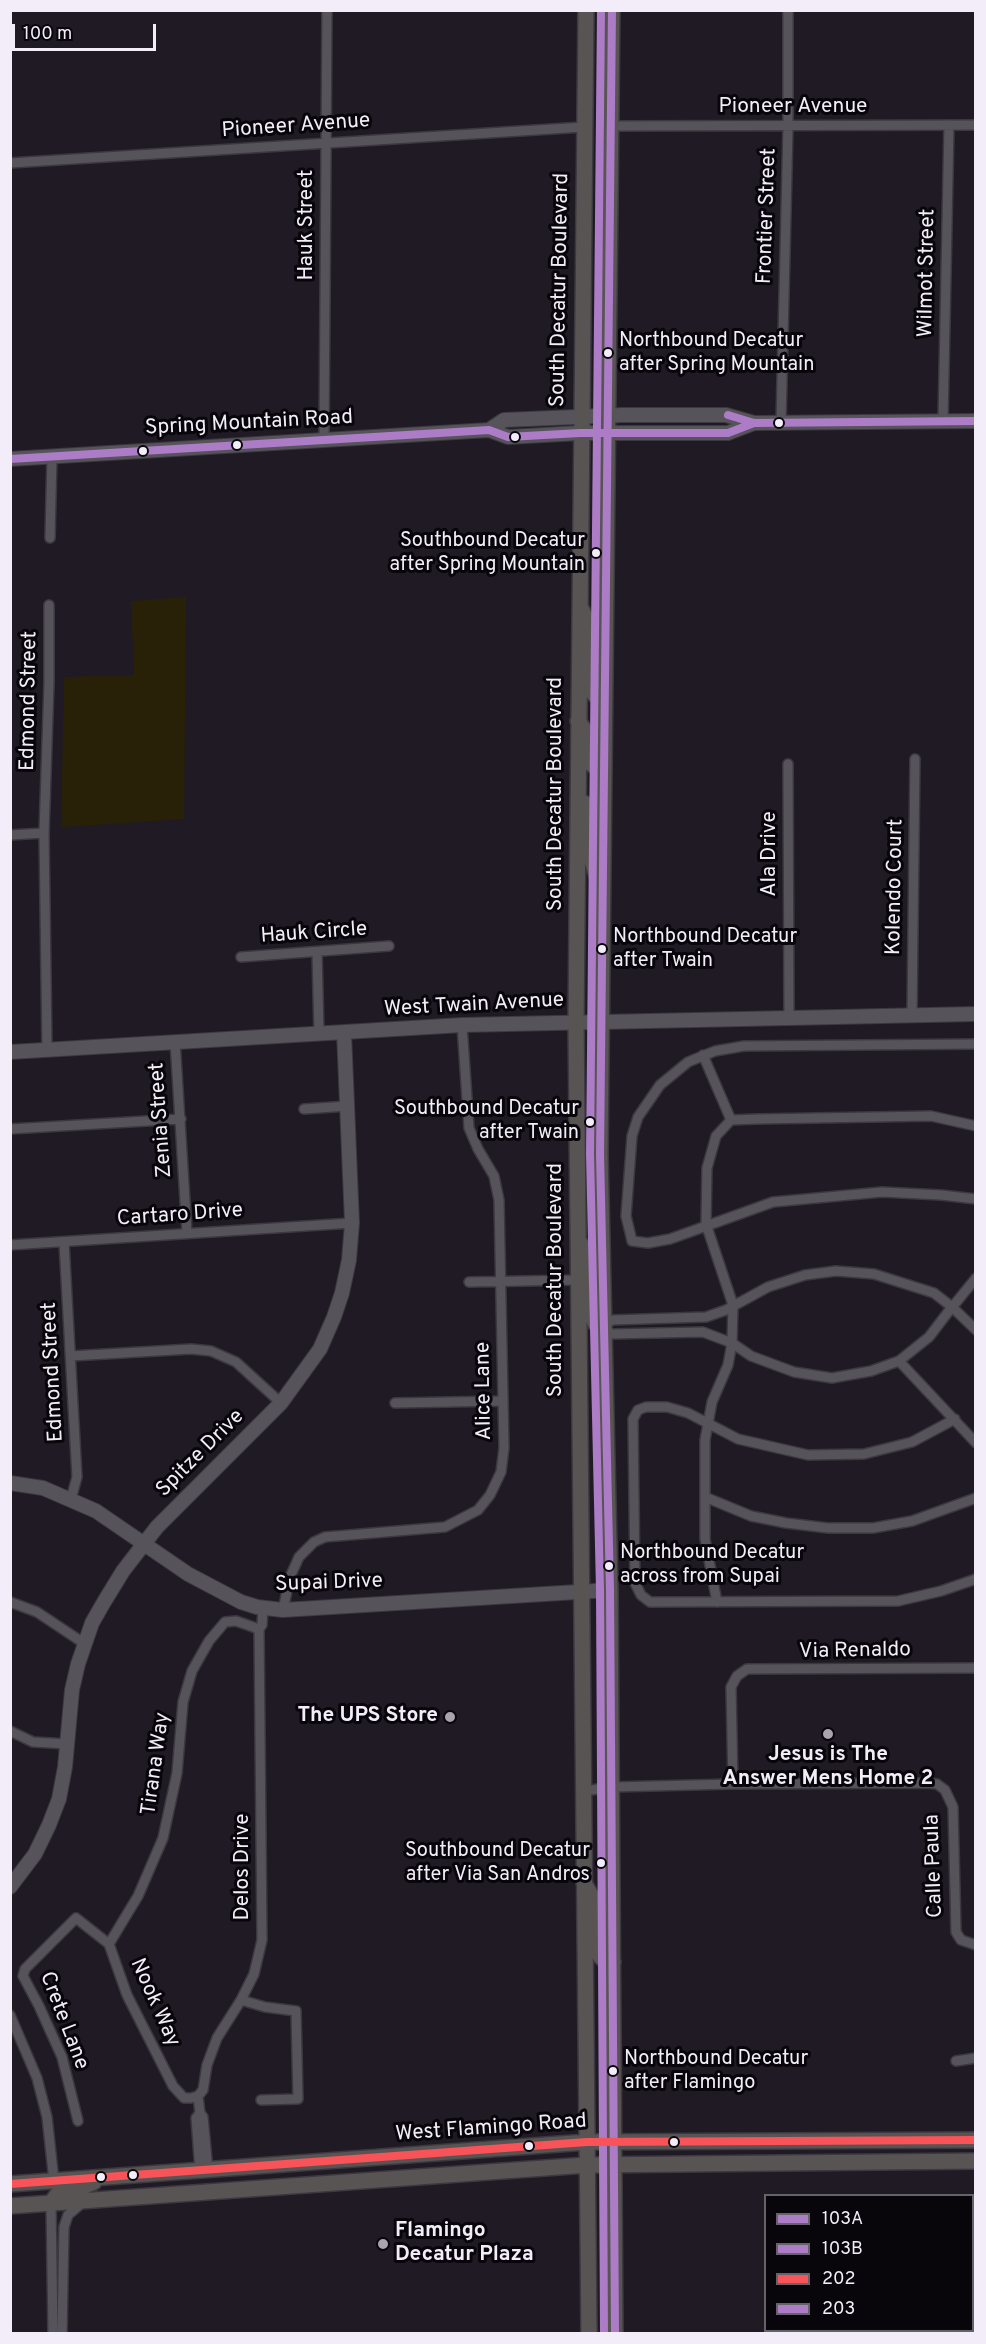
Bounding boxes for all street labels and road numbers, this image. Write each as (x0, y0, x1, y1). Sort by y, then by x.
street label: Pioneer Avenue (719, 95, 867, 121)
street label: Pioneer Avenue (221, 109, 371, 145)
street label: Frontier Street (753, 147, 783, 285)
street label: Hauk Street (295, 170, 321, 280)
street label: South Decatur Boulevard (546, 173, 576, 407)
street label: Wilmot Street (914, 208, 942, 338)
street label: Spring Mountain Road (144, 406, 354, 442)
street label: Edmond Street (16, 631, 44, 771)
street label: South Decatur Boulevard (544, 677, 570, 911)
street label: Ala Drive (758, 811, 784, 897)
street label: Kolendo Court (882, 819, 910, 955)
street label: Hauk Circle (260, 918, 368, 950)
street label: West Twain Avenue (383, 989, 565, 1023)
street label: Zenia Street (145, 1061, 179, 1179)
street label: South Decatur Boulevard (544, 1163, 570, 1397)
street label: Cartaro Drive (116, 1199, 244, 1233)
street label: Edmond Street (38, 1301, 70, 1443)
street label: Alice Lane (472, 1342, 498, 1440)
street label: Spitze Drive (152, 1405, 250, 1503)
street label: Supai Drive (275, 1570, 383, 1598)
street label: Via Renaldo (799, 1638, 911, 1666)
street label: Tirana Way (137, 1711, 177, 1817)
street label: Delos Drive (231, 1814, 257, 1920)
street label: Calle Paula (921, 1814, 949, 1918)
street label: Nook Way (123, 1955, 185, 2051)
street label: Crete Lane (33, 1969, 93, 2073)
street label: West Flamingo Road (395, 2110, 587, 2148)

